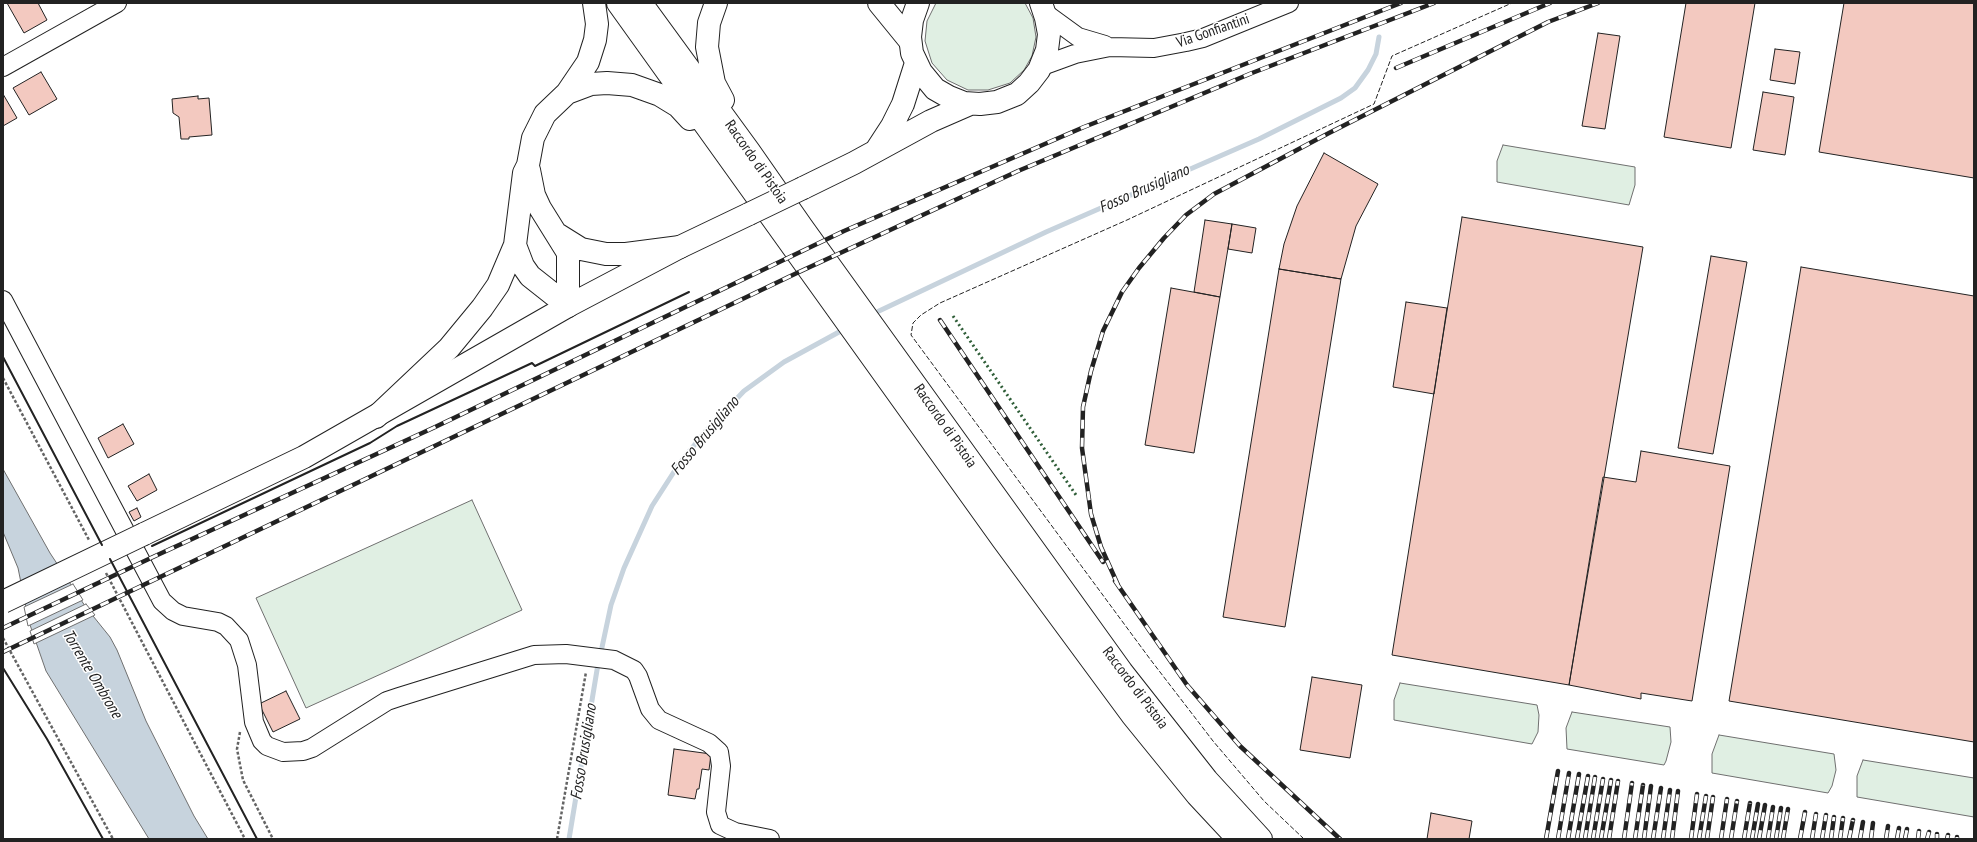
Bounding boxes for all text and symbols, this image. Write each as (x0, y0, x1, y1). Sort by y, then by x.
street label: Via Gonfiantini (1174, 10, 1252, 52)
street label: Raccordo di Pistoia (721, 117, 791, 207)
water label: Fosso Brusigliano (1096, 161, 1192, 217)
street label: Raccordo di Pistoia (910, 381, 980, 471)
water label: Fosso Brusigliano (667, 393, 743, 479)
water label: Torrente Ombrone (58, 626, 126, 722)
street label: Raccordo di Pistoia (1098, 644, 1172, 732)
water label: Fosso Brusigliano (567, 703, 601, 801)

